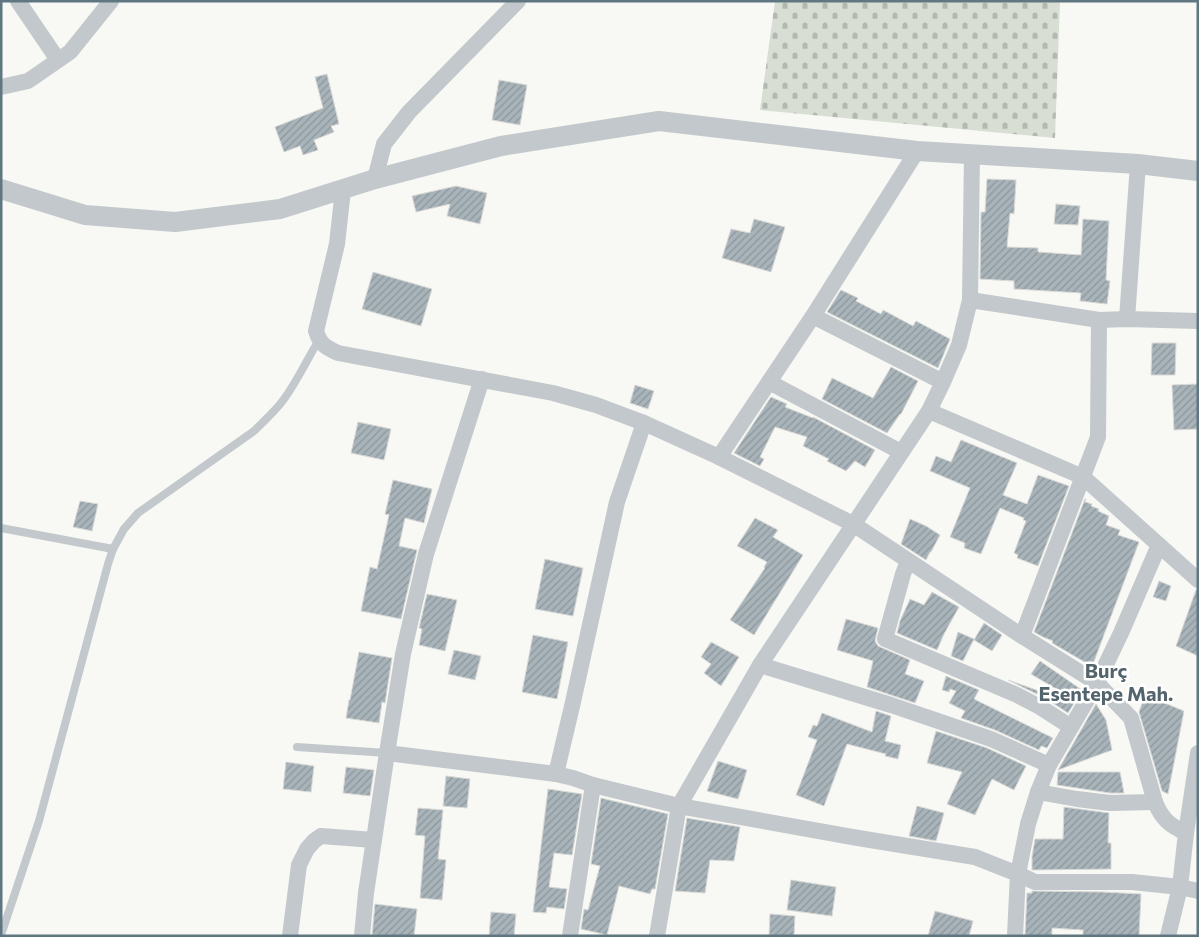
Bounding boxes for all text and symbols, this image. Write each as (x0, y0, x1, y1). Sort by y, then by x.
district label: Burç Esentepe Mah. (1039, 658, 1173, 705)

